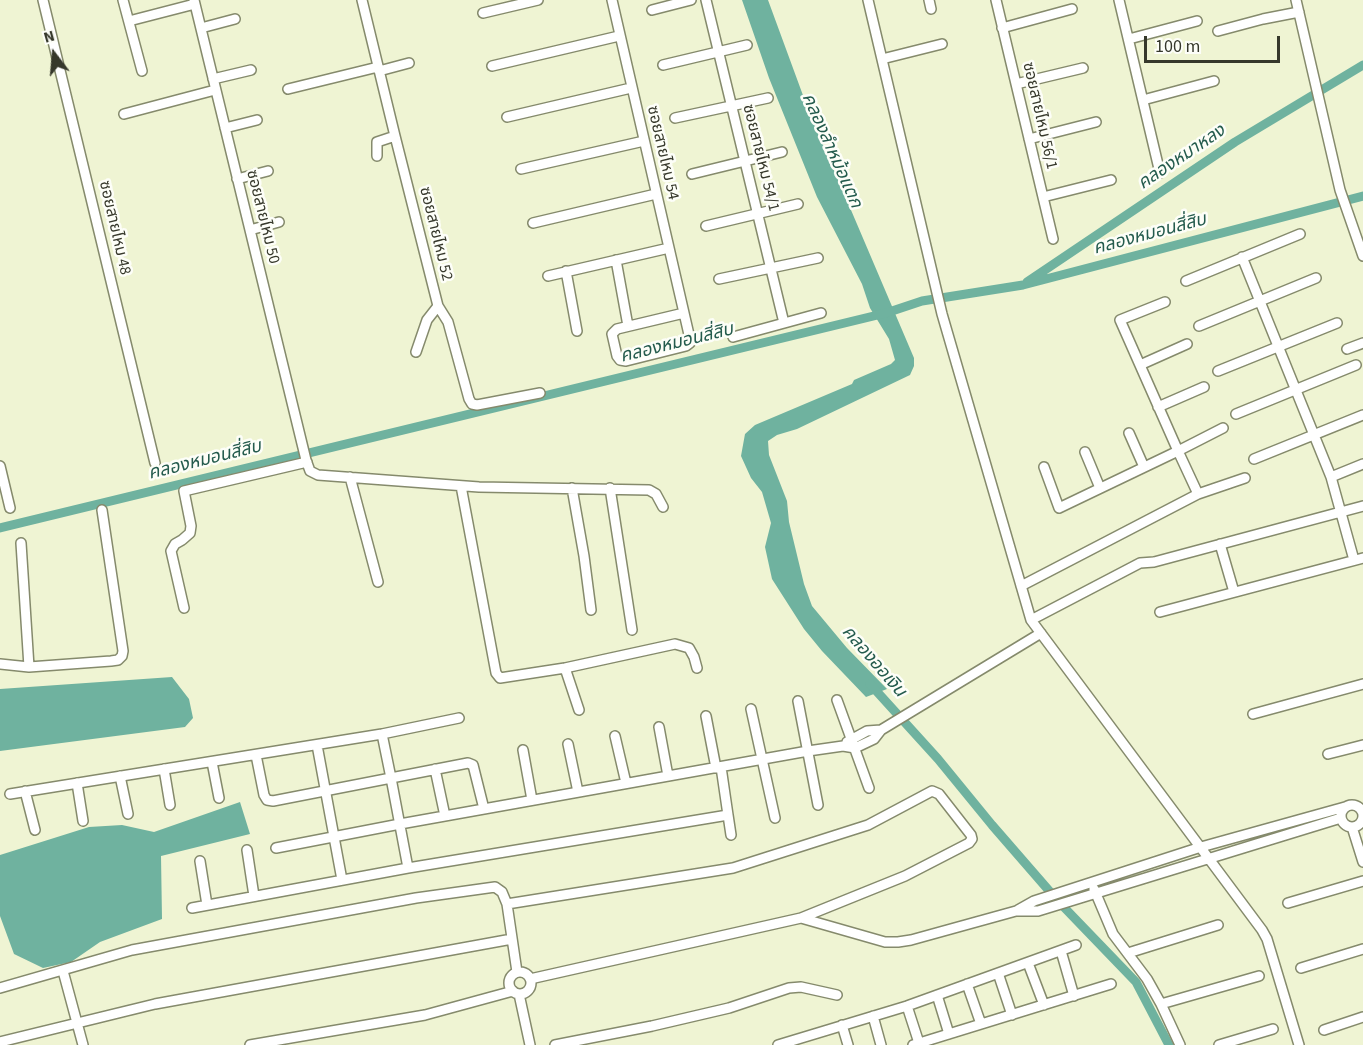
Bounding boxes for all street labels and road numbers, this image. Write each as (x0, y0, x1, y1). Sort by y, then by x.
street label: ซอยสายไหม 56/1 (1017, 61, 1061, 171)
street label: ซอยสายไหม 54/1 (737, 103, 783, 213)
street label: ซอยสายไหม 54 (642, 104, 682, 202)
street label: ซอยสายไหม 50 (241, 168, 283, 266)
street label: ซอยสายไหม 48 (94, 179, 134, 277)
street label: ซอยสายไหม 52 (414, 185, 456, 283)

